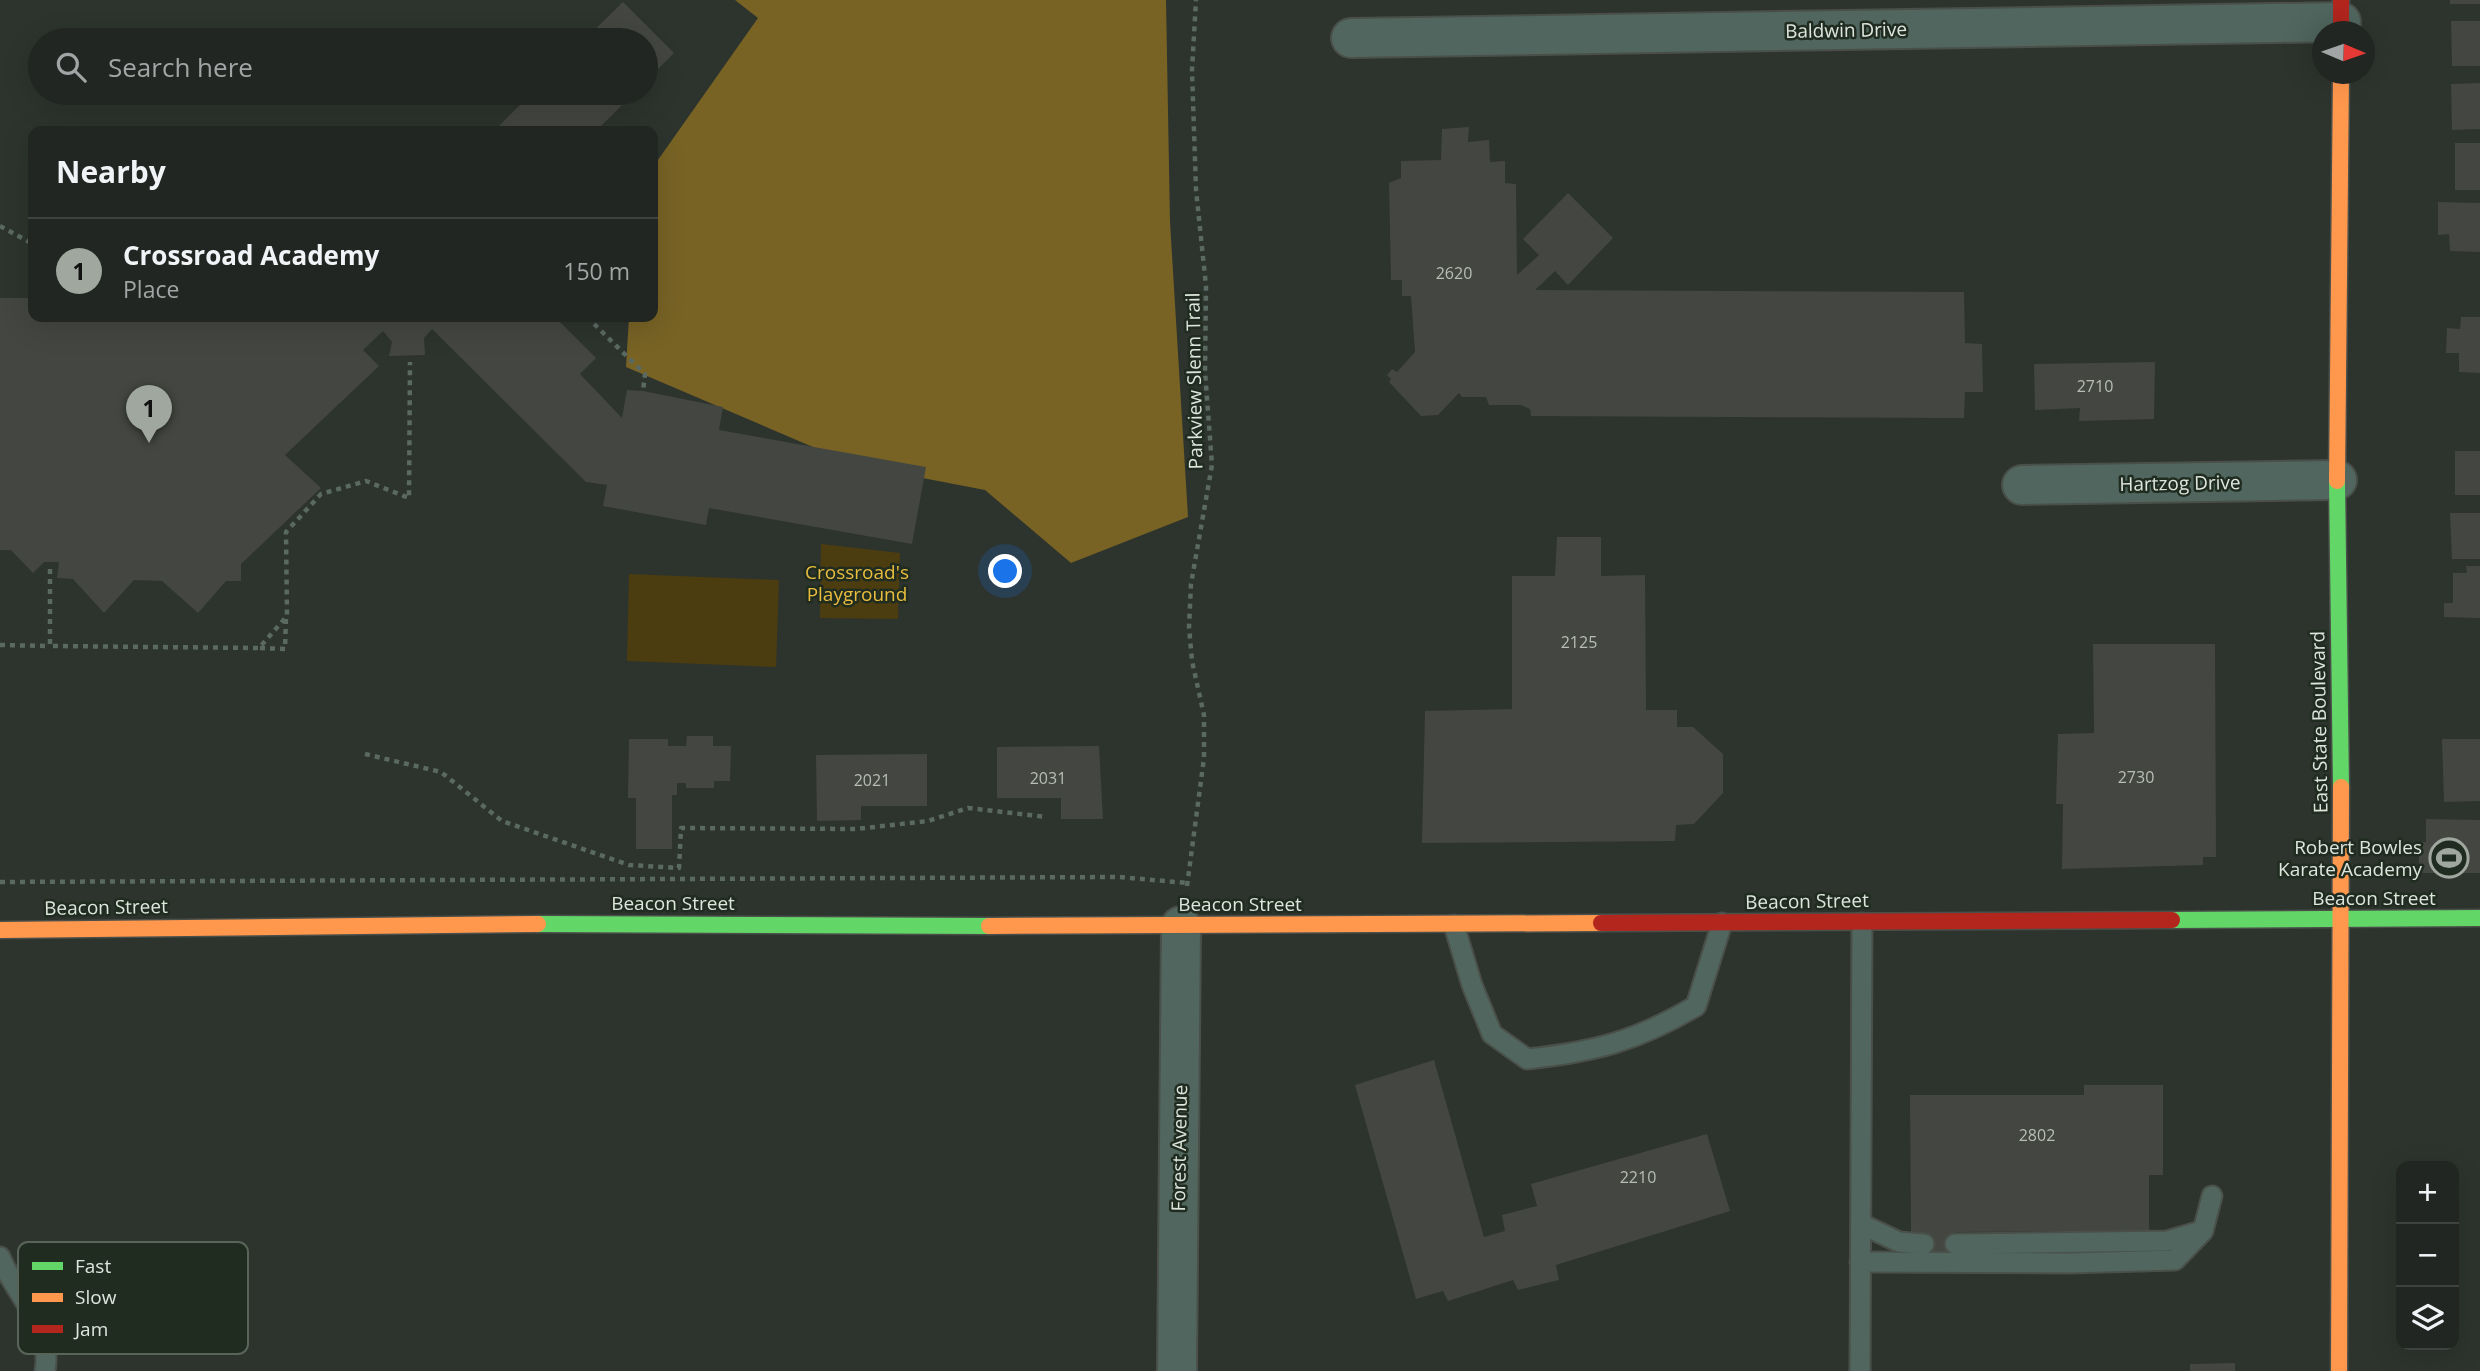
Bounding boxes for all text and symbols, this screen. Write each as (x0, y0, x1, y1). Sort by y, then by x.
street label: Baldwin Drive (1785, 16, 1907, 44)
north arrow (2312, 21, 2375, 84)
search box (28, 28, 658, 105)
icon: search (52, 48, 90, 86)
text: Search here (108, 49, 253, 85)
text: Nearby (56, 151, 166, 192)
text: Crossroad Academy (123, 237, 379, 273)
text: 1 (72, 255, 86, 287)
text: 150 m (563, 255, 630, 287)
house number: 2620 (1436, 262, 1472, 284)
text: Place (123, 273, 179, 305)
street label: Parkview Slenn Trail (1179, 292, 1209, 470)
house number: 2710 (2077, 375, 2113, 397)
pin: 1 (126, 385, 172, 443)
street label: Hartzog Drive (2119, 469, 2241, 497)
your location (988, 554, 1022, 588)
park label: Crossroad's Playground (805, 559, 909, 607)
house number: 2125 (1561, 631, 1597, 653)
street label: East State Boulevard (2304, 631, 2334, 813)
house number: 2730 (2118, 766, 2154, 788)
house number: 2031 (1030, 767, 1066, 789)
house number: 2021 (854, 769, 890, 791)
place label: Robert Bowles Karate Academy (2278, 834, 2422, 882)
sports icon: Robert Bowles Karate Academy (2428, 837, 2470, 879)
street label: Beacon Street (2312, 885, 2436, 911)
street label: Beacon Street (1745, 887, 1869, 915)
street label: Beacon Street (611, 890, 735, 916)
street label: Beacon Street (1178, 891, 1302, 917)
street label: Beacon Street (44, 893, 168, 921)
street label: Forest Avenue (1165, 1084, 1193, 1212)
house number: 2802 (2019, 1124, 2055, 1146)
map controls (2396, 1161, 2459, 1350)
button: + (2396, 1161, 2459, 1224)
house number: 2210 (1620, 1166, 1656, 1188)
button: − (2396, 1224, 2459, 1287)
legend (18, 1242, 248, 1354)
text: Fast (75, 1253, 111, 1279)
text: Slow (75, 1284, 117, 1310)
button: layers (2396, 1287, 2459, 1350)
text: Jam (73, 1316, 108, 1342)

